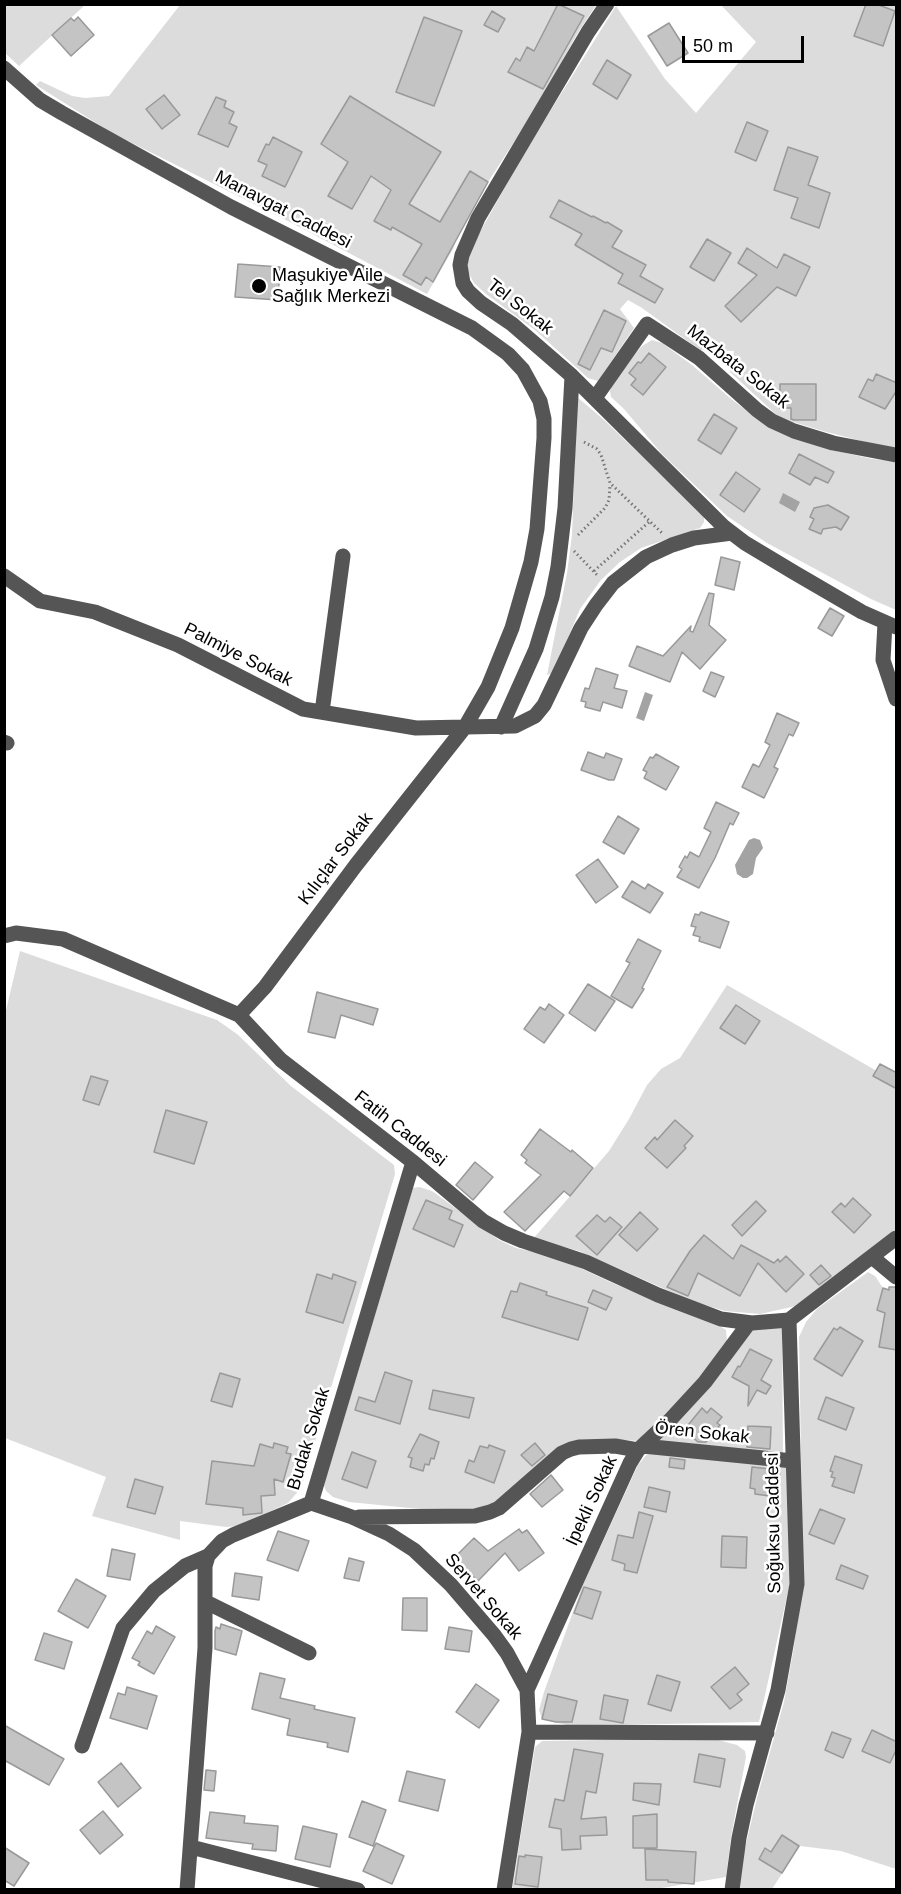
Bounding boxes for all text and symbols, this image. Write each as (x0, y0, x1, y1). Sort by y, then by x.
scale bar (685, 24, 806, 62)
text: 50 m (693, 36, 733, 56)
street label: Manavgat Caddesi (211, 166, 355, 254)
place label: Maşukiye Aile Sağlık Merkezi (272, 265, 390, 308)
street label: Tel Sokak (483, 274, 557, 340)
marker: Maşukiye Aile Sağlık Merkezi (250, 277, 268, 295)
street label: Mazbata Sokak (682, 320, 794, 414)
street label: Palmiye Sokak (180, 618, 296, 692)
street label: Kılıçlar Sokak (294, 809, 378, 909)
street label: Fatih Caddesi (350, 1086, 450, 1172)
street label: Budak Sokak (283, 1385, 335, 1493)
street label: Ören Sokak (654, 1417, 750, 1449)
street label: İpekli Sokak (562, 1452, 622, 1550)
street label: Soğuksu Caddesi (762, 1452, 786, 1594)
street label: Servet Sokak (440, 1550, 526, 1644)

